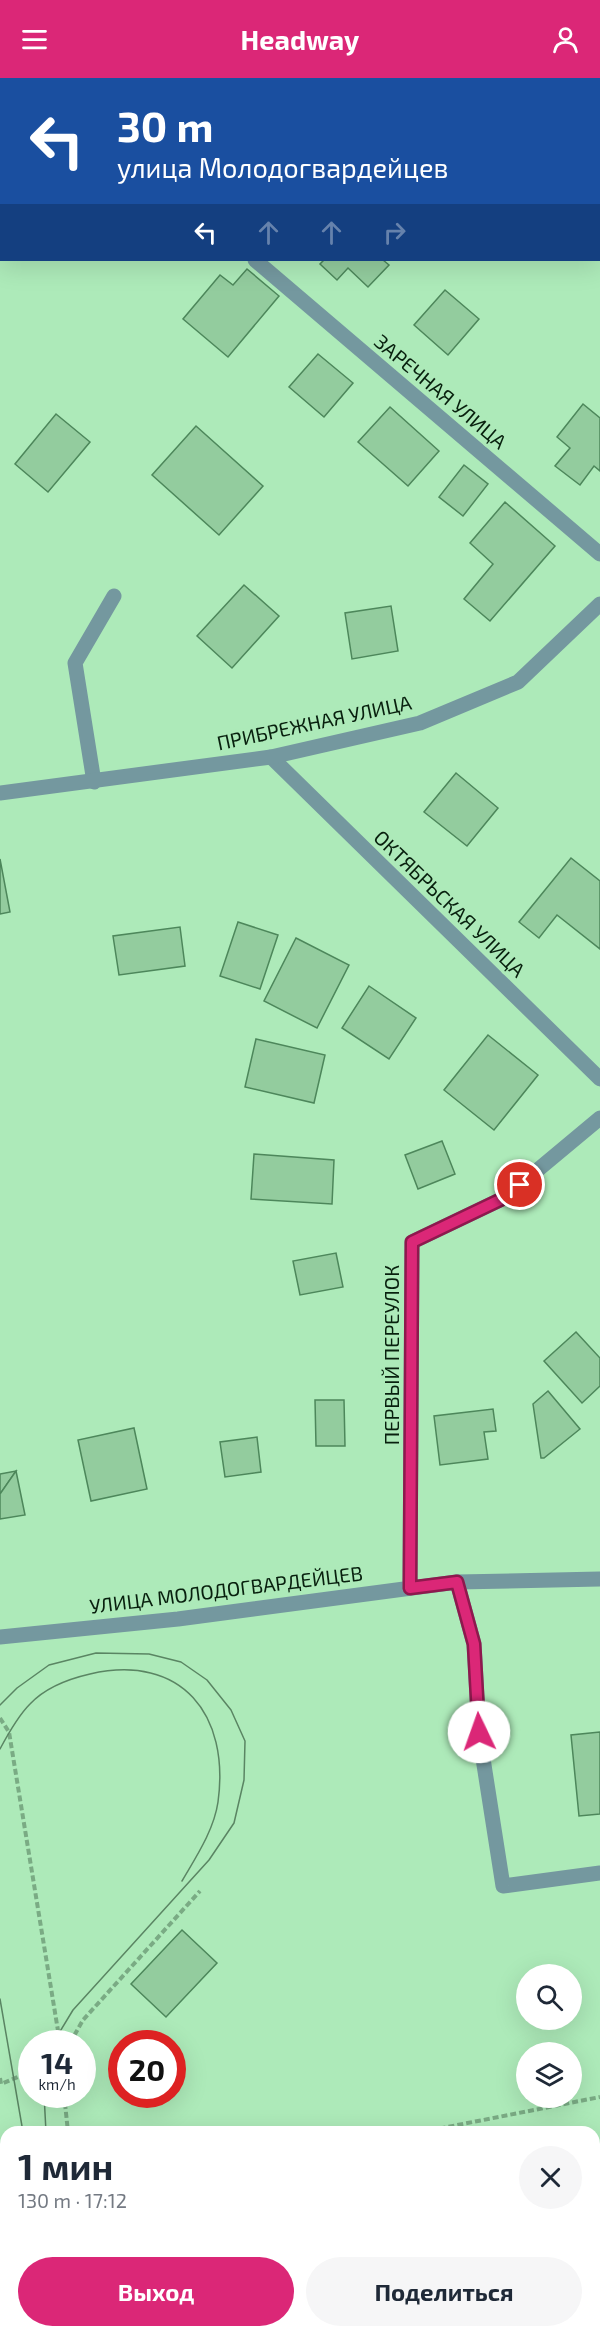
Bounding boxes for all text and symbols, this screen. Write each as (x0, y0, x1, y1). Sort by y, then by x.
icon: menu (18, 23, 51, 56)
text: Headway (241, 23, 359, 55)
icon: person (549, 23, 582, 56)
text: 30 m (117, 100, 213, 150)
icon: left (18, 102, 96, 180)
text: улица Молодогвардейцев (117, 151, 448, 183)
icon: left (189, 216, 222, 249)
icon: ahead (252, 216, 285, 249)
icon: ahead (315, 216, 348, 249)
icon: right (378, 216, 411, 249)
street label: ЗАРЕЧНАЯ УЛИЦА (370, 329, 512, 454)
street label: ПРИБРЕЖНАЯ УЛИЦА (215, 690, 414, 754)
street label: ОКТЯБРЬСКАЯ УЛИЦА (369, 825, 531, 982)
pin (494, 1159, 545, 1210)
icon: arrive (503, 1168, 536, 1201)
street label: ПЕРВЫЙ ПЕРЕУЛОК (379, 1265, 403, 1445)
street label: УЛИЦА МОЛОДОГВАРДЕЙЦЕВ (88, 1560, 364, 1618)
position arrow (447, 1700, 511, 1764)
map controls (516, 1964, 582, 2108)
button: search (516, 1964, 582, 2030)
speed limit sign: 20 (108, 2030, 186, 2108)
button: layers (516, 2042, 582, 2108)
text: 14 (41, 2044, 73, 2080)
text: km/h (38, 2075, 76, 2093)
text: 1 мин (18, 2144, 113, 2187)
button: close (519, 2146, 582, 2209)
text: 130 m · 17:12 (18, 2188, 127, 2212)
button: Выход (18, 2257, 294, 2326)
button: Поделиться (306, 2257, 582, 2326)

